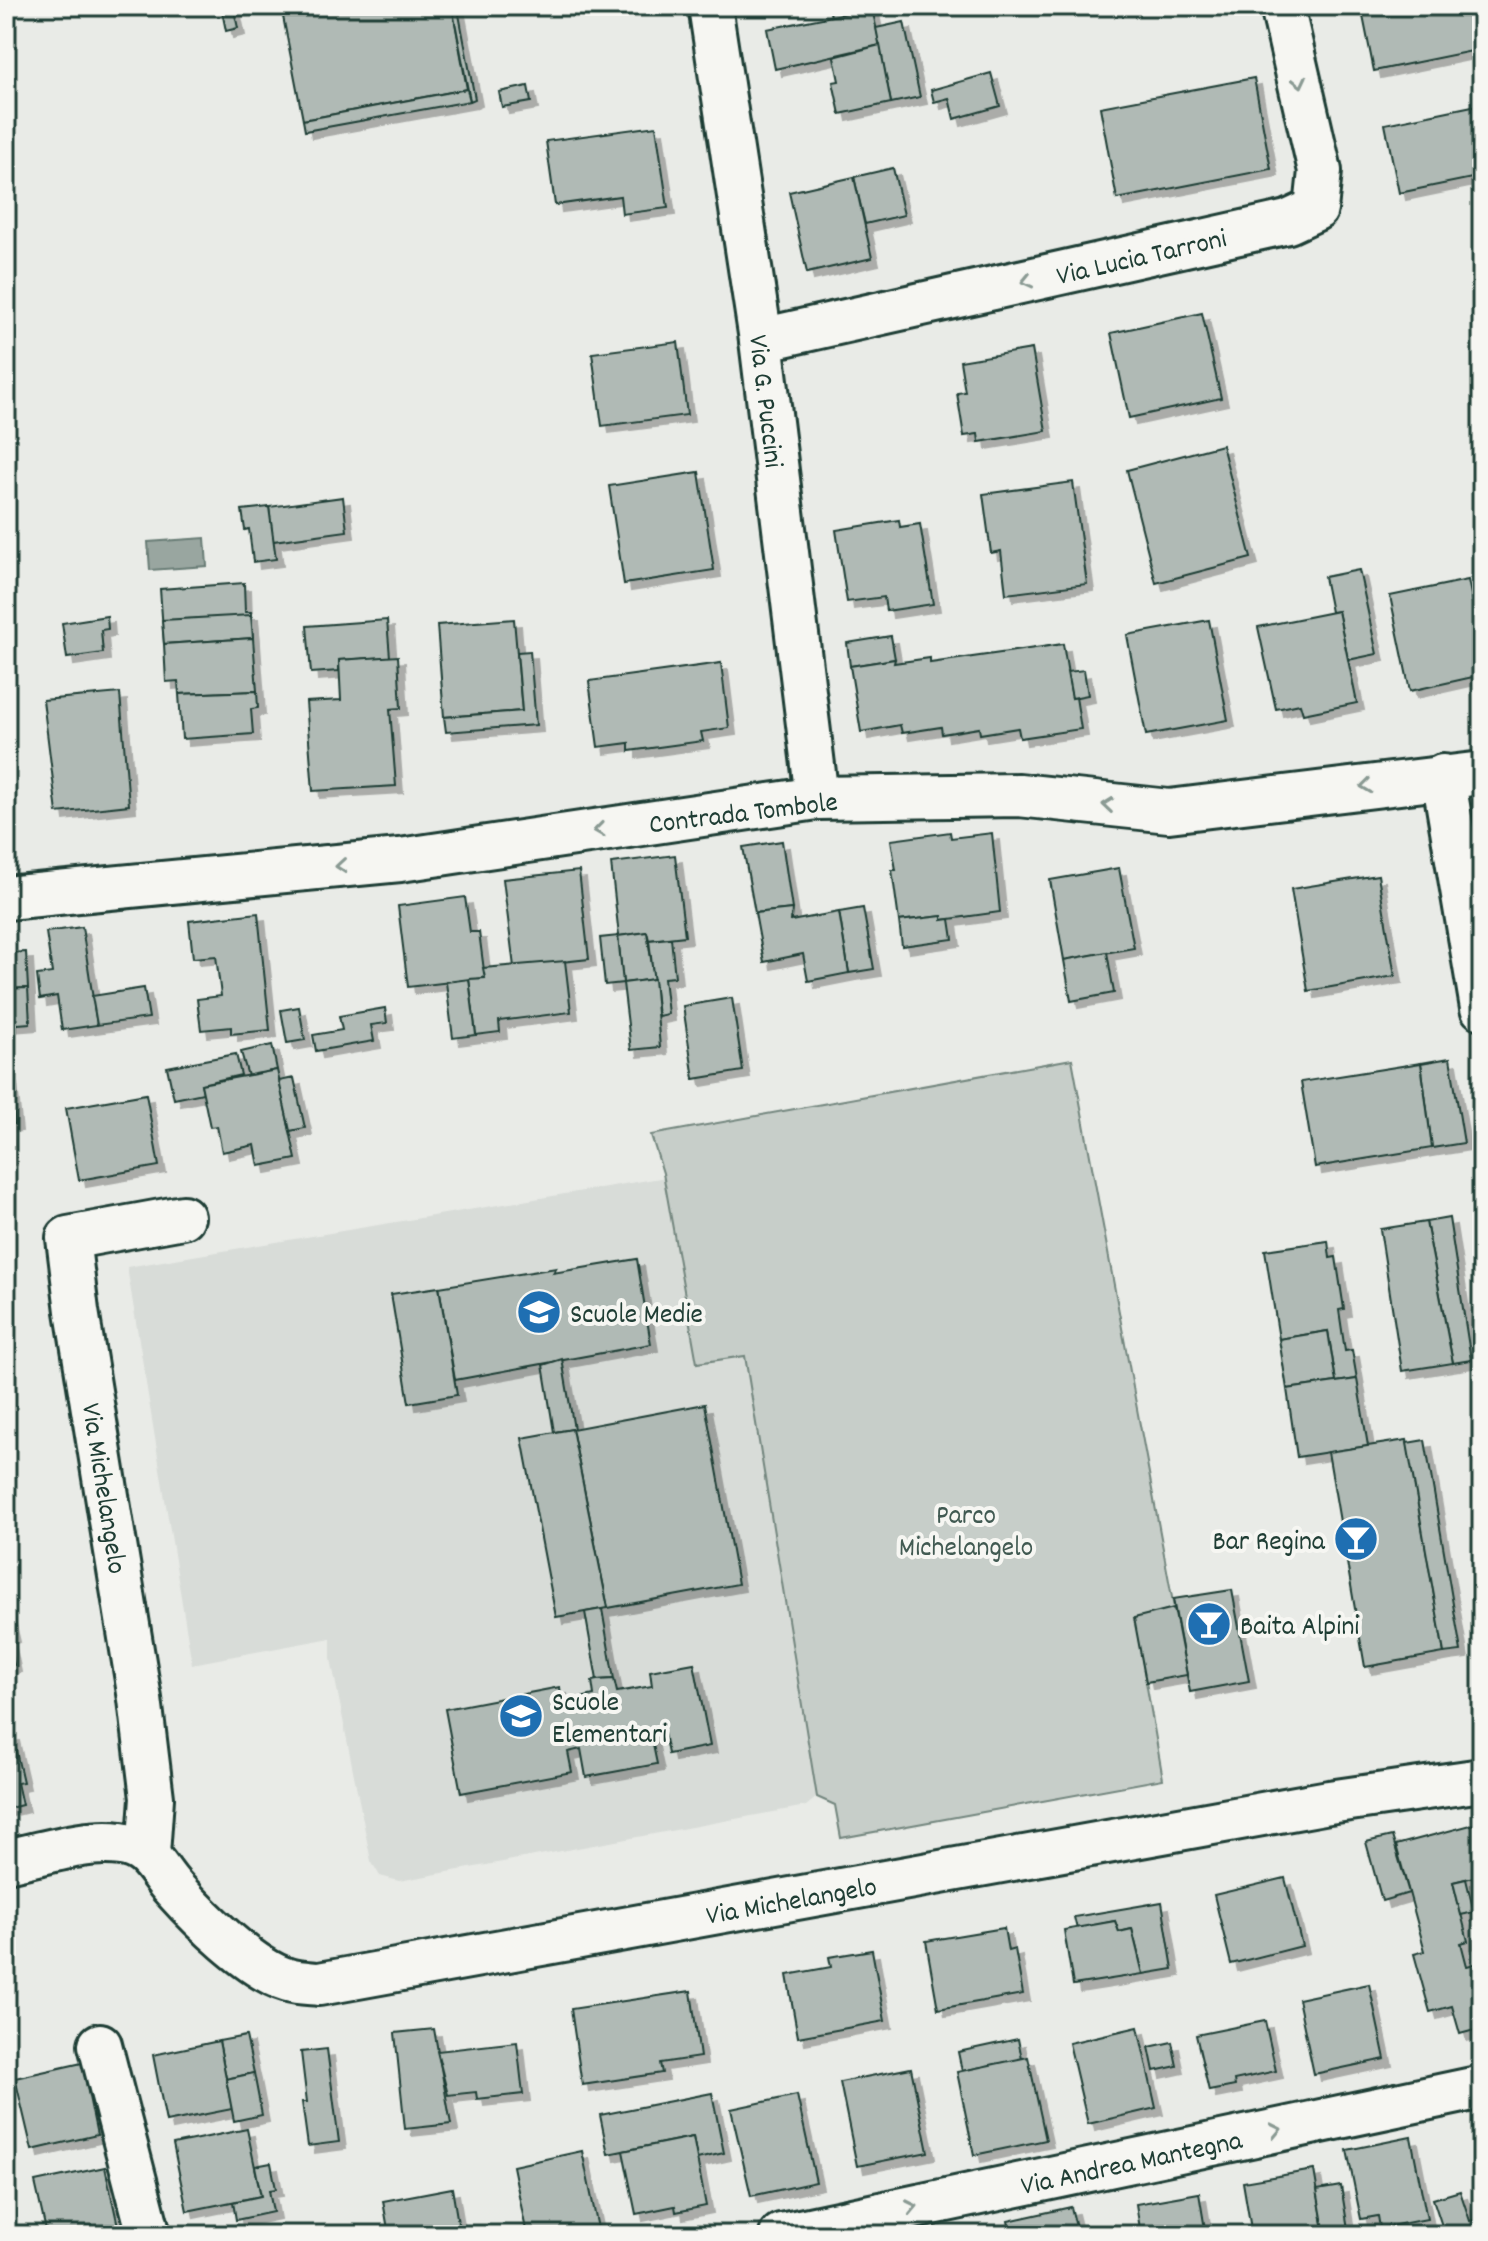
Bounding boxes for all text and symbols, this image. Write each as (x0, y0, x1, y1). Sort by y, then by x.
one-way arrow (1290, 75, 1307, 88)
street label: Via Lucia Tarroni (1053, 221, 1231, 299)
one-way arrow (1021, 272, 1034, 289)
street label: Via G. Puccini (735, 333, 791, 470)
one-way arrow (1359, 777, 1373, 794)
street label: Contrada Tombole (647, 785, 840, 847)
one-way arrow (1101, 797, 1114, 814)
one-way arrow (592, 821, 606, 838)
one-way arrow (334, 857, 347, 874)
school or university icon: Scuole Medie (515, 1288, 563, 1336)
place label: Scuole Medie (570, 1297, 703, 1337)
street label: Via Michelangelo (68, 1400, 134, 1577)
park label: Parco Michelangelo (899, 1498, 1033, 1570)
bar icon: Bar Regina (1332, 1515, 1380, 1563)
place label: Bar Regina (1212, 1524, 1326, 1564)
bar icon: Baita Alpini (1185, 1600, 1233, 1648)
place label: Baita Alpini (1240, 1609, 1359, 1649)
place label: Scuole Elementari (552, 1685, 667, 1757)
school or university icon: Scuole Elementari (497, 1692, 545, 1740)
street label: Via Michelangelo (703, 1869, 880, 1939)
one-way arrow (1268, 2122, 1282, 2139)
street label: Via Andrea Mantegna (1018, 2123, 1247, 2209)
one-way arrow (905, 2199, 918, 2216)

